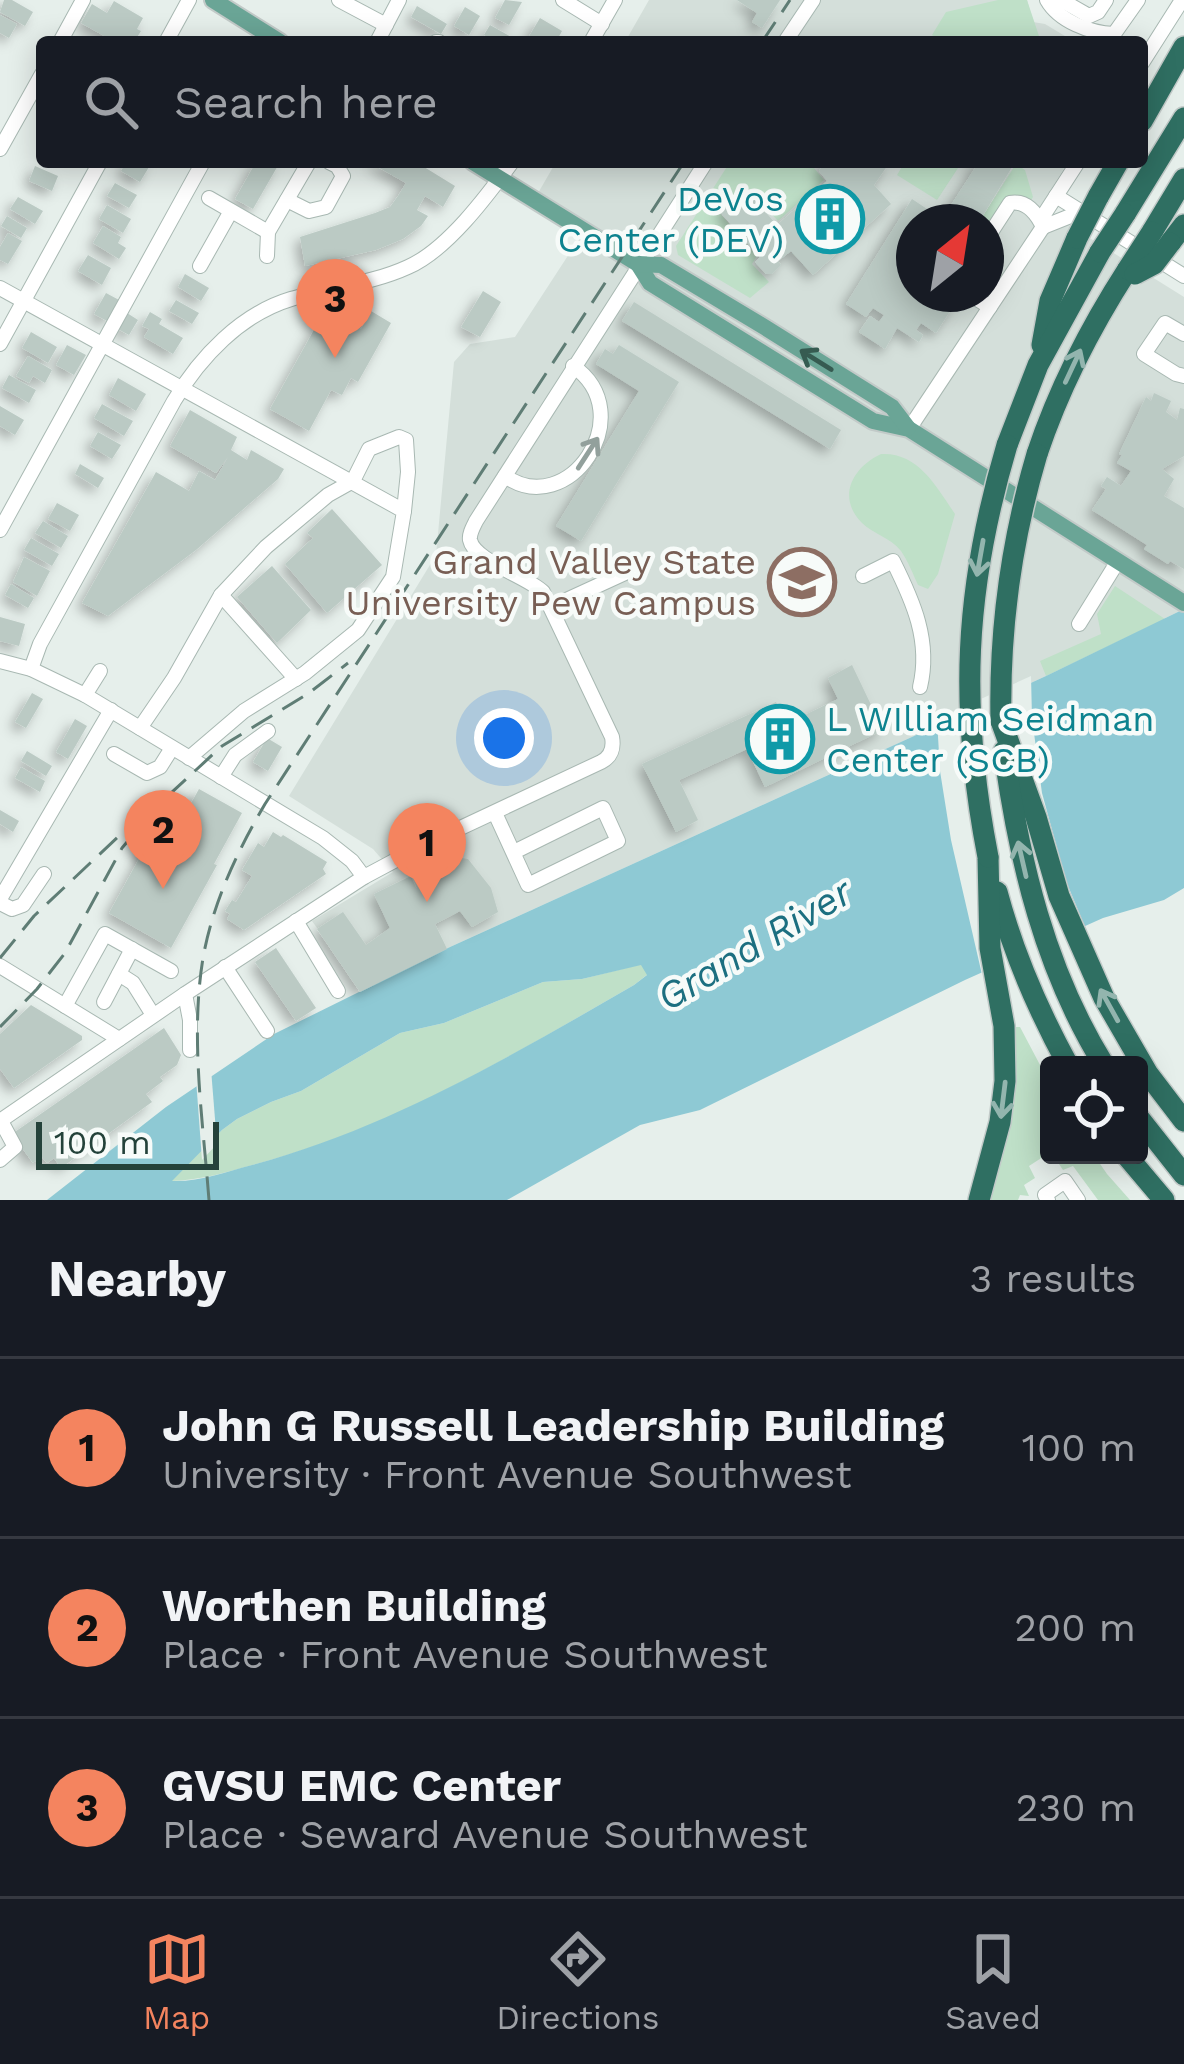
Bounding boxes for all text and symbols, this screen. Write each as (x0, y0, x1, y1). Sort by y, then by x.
search box (36, 36, 1148, 168)
icon: search (78, 69, 144, 135)
text: Search here (174, 76, 438, 129)
place label: DeVos Center (DEV) (558, 178, 784, 261)
building icon: DeVos Center (DEV) (795, 184, 865, 254)
north arrow (896, 204, 1004, 312)
pin: 3 (296, 259, 374, 358)
one-way arrow (800, 348, 834, 372)
one-way arrow (1063, 349, 1085, 385)
one-way arrow (576, 436, 600, 470)
one-way arrow (968, 538, 990, 577)
place label: Grand Valley State University Pew Campus (345, 541, 756, 624)
school or university icon: Grand Valley State University Pew Campus (767, 547, 837, 617)
place label: L WIlliam Seidman Center (SCB) (826, 698, 1155, 781)
building icon: L WIlliam Seidman Center (SCB) (745, 704, 815, 774)
your location (474, 708, 534, 768)
pin: 2 (124, 790, 202, 889)
pin: 1 (388, 803, 466, 902)
one-way arrow (1010, 840, 1032, 878)
water label: Grand River (649, 868, 861, 1020)
one-way arrow (1097, 989, 1120, 1024)
map controls (1040, 1056, 1148, 1164)
button: locate (1040, 1056, 1148, 1164)
one-way arrow (991, 1080, 1013, 1119)
scale bar (36, 1116, 219, 1169)
text: 100 m (54, 1123, 151, 1162)
text: Nearby (48, 1249, 226, 1308)
text: 3 results (970, 1256, 1136, 1301)
text: John G Russell Leadership Building (162, 1399, 944, 1452)
text: 1 (79, 1425, 95, 1470)
text: 100 m (1022, 1425, 1136, 1470)
text: University · Front Avenue Southwest (162, 1452, 852, 1497)
text: Worthen Building (162, 1579, 546, 1632)
text: 2 (75, 1605, 99, 1650)
text: 200 m (1014, 1605, 1136, 1650)
text: Place · Front Avenue Southwest (162, 1632, 768, 1677)
text: GVSU EMC Center (162, 1759, 561, 1812)
text: 3 (75, 1785, 99, 1830)
text: 230 m (1016, 1785, 1136, 1830)
text: Place · Seward Avenue Southwest (162, 1812, 808, 1857)
tab: Map (143, 1926, 210, 2037)
tab: Directions (496, 1926, 659, 2037)
tab: Saved (945, 1926, 1041, 2037)

